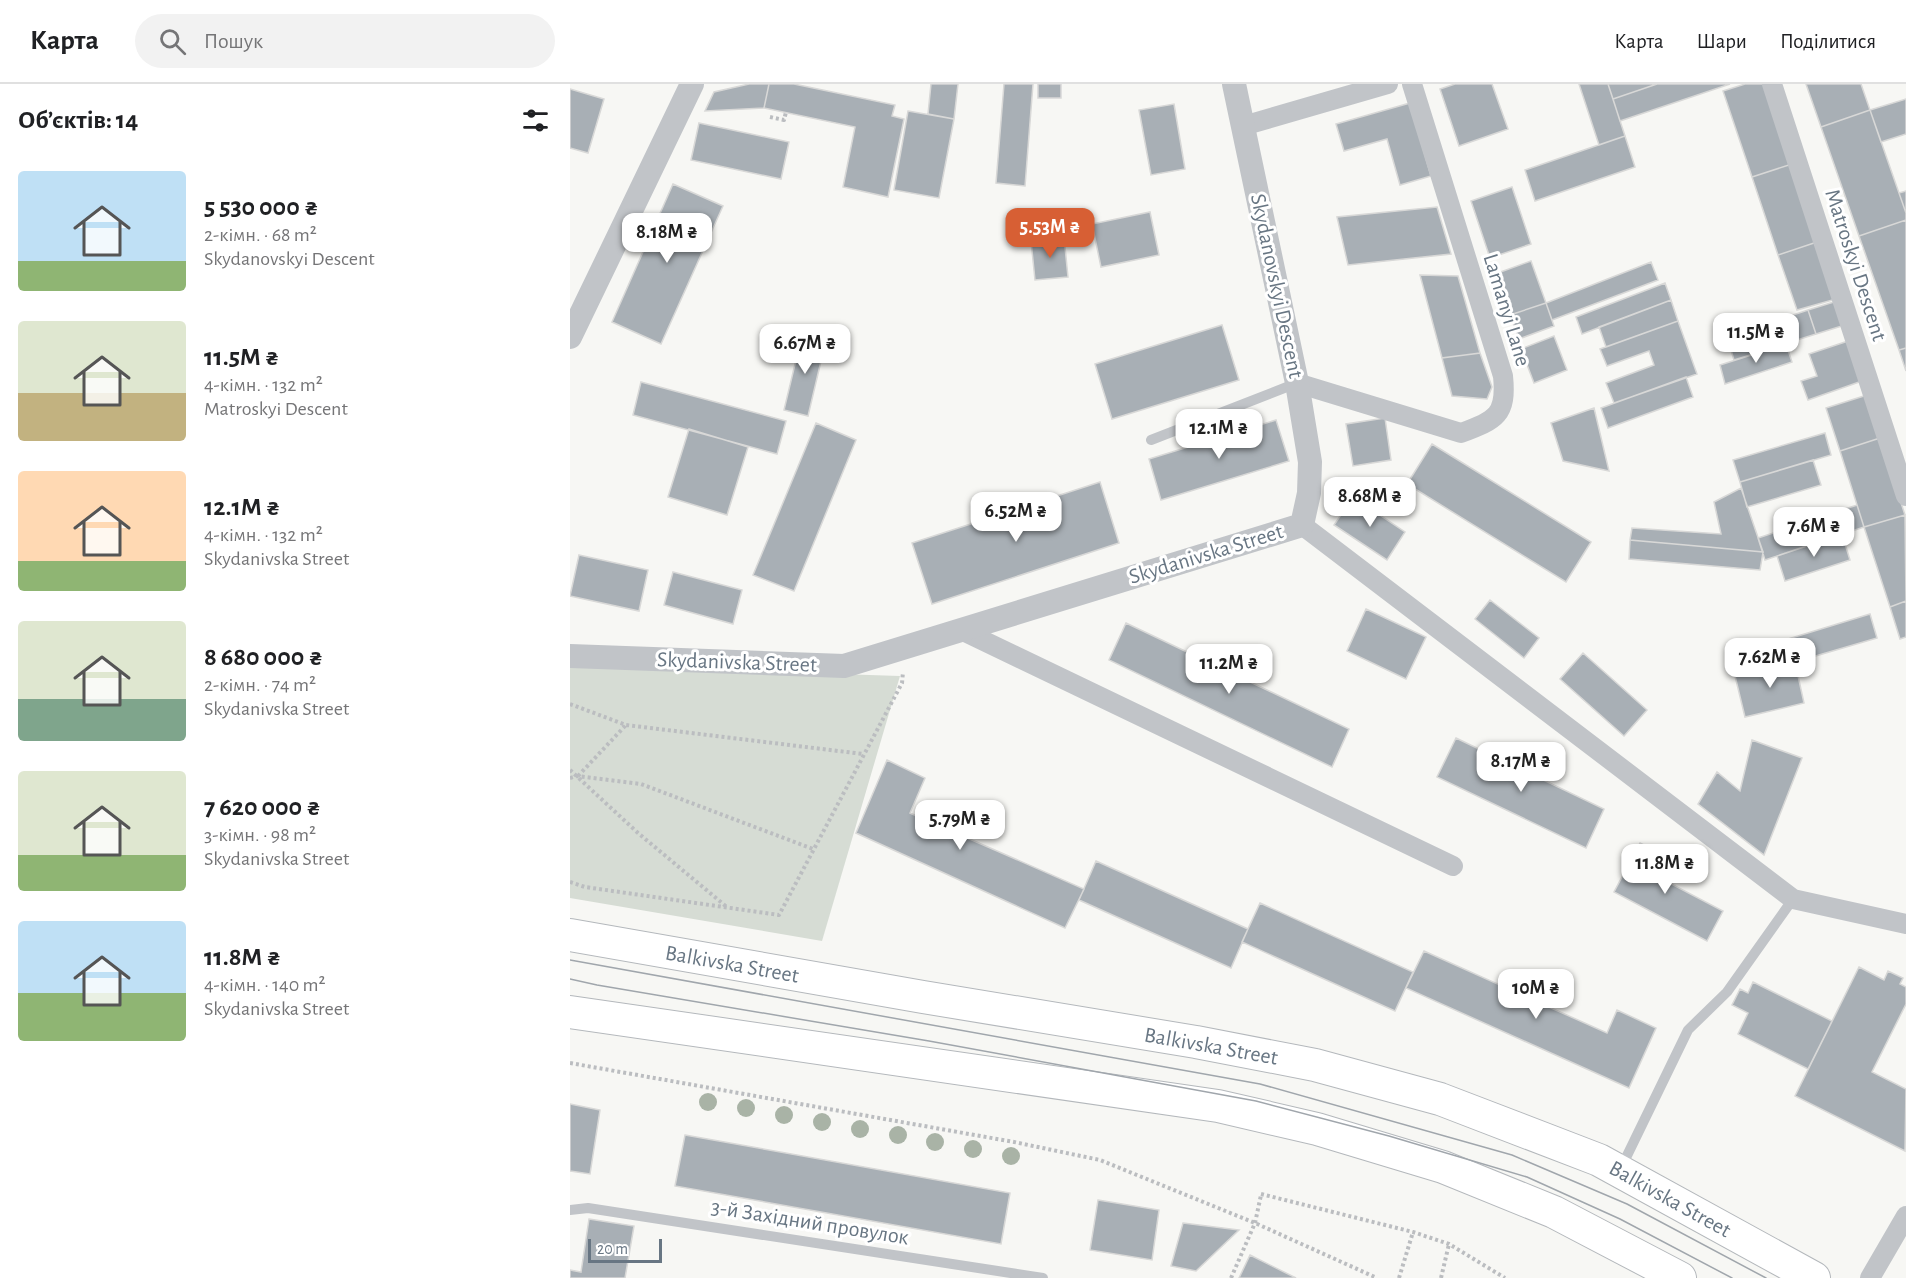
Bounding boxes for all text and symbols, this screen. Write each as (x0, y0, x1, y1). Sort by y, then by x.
search box (135, 14, 555, 68)
icon: search (156, 25, 189, 58)
text: Карта (30, 27, 99, 55)
text: Пошук (204, 30, 263, 52)
text: Карта (1614, 31, 1664, 52)
text: Шари (1697, 31, 1747, 52)
text: Поділитися (1780, 31, 1876, 52)
icon: filters (519, 104, 552, 137)
text: Об’єктів: 14 (18, 107, 138, 133)
street label: Matroskyi Descent (1821, 186, 1891, 344)
street label: Skydanovskyi Descent (1247, 192, 1307, 380)
text: 5 530 000 ₴ (204, 194, 319, 220)
icon: home (66, 195, 138, 267)
pin: 5.53M ₴ (995, 208, 1105, 259)
pin: 8.18M ₴ (612, 213, 722, 264)
text: 5.53M ₴ (1020, 217, 1080, 237)
text: 8.18M ₴ (636, 222, 698, 242)
text: 2-кімн. · 68 m² (204, 225, 317, 245)
text: Skydanovskyi Descent (204, 249, 375, 269)
street label: Lamanyi Lane (1479, 251, 1535, 369)
pin: 11.5M ₴ (1701, 313, 1811, 364)
text: 11.5M ₴ (1727, 322, 1785, 342)
pin: 6.67M ₴ (750, 324, 860, 375)
text: 6.67M ₴ (773, 333, 837, 353)
text: 11.5M ₴ (204, 344, 280, 370)
icon: home (66, 345, 138, 417)
text: 4-кімн. · 132 m² (204, 375, 323, 395)
text: Matroskyi Descent (204, 399, 348, 419)
pin: 12.1M ₴ (1164, 409, 1274, 460)
text: 12.1M ₴ (1190, 418, 1248, 438)
pin: 8.68M ₴ (1315, 477, 1425, 528)
text: 8.68M ₴ (1338, 486, 1402, 506)
pin: 6.52M ₴ (961, 492, 1071, 543)
text: 12.1M ₴ (204, 494, 281, 520)
icon: home (66, 495, 138, 567)
text: 6.52M ₴ (985, 501, 1047, 521)
pin: 7.6M ₴ (1765, 507, 1863, 558)
text: 7.6M ₴ (1787, 516, 1841, 536)
street label: Skydanivska Street (1126, 520, 1286, 588)
text: 4-кімн. · 132 m² (204, 525, 323, 545)
text: Skydanivska Street (204, 549, 349, 569)
pin: 7.62M ₴ (1715, 638, 1825, 689)
text: 8 680 000 ₴ (204, 644, 323, 670)
pin: 11.2M ₴ (1174, 644, 1284, 695)
icon: home (66, 645, 138, 717)
text: 7.62M ₴ (1739, 647, 1801, 667)
street label: Skydanivska Street (657, 648, 817, 676)
text: 11.2M ₴ (1200, 653, 1258, 673)
text: 2-кімн. · 74 m² (204, 675, 316, 695)
text: Skydanivska Street (204, 699, 349, 719)
pin: 8.17M ₴ (1466, 742, 1576, 793)
text: 8.17M ₴ (1491, 751, 1551, 771)
text: 7 620 000 ₴ (204, 794, 321, 820)
icon: home (66, 795, 138, 867)
pin: 5.79M ₴ (905, 800, 1015, 851)
text: 5.79M ₴ (929, 809, 991, 829)
text: 3-кімн. · 98 m² (204, 825, 316, 845)
pin: 11.8M ₴ (1610, 844, 1720, 895)
text: Skydanivska Street (204, 849, 349, 869)
text: 11.8M ₴ (1635, 853, 1695, 873)
street label: Balkivska Street (663, 941, 801, 987)
text: 11.8M ₴ (204, 944, 281, 970)
icon: home (66, 945, 138, 1017)
pin: 10M ₴ (1494, 969, 1578, 1020)
text: 4-кімн. · 140 m² (204, 975, 326, 995)
text: 10M ₴ (1512, 978, 1560, 998)
text: Skydanivska Street (204, 999, 349, 1019)
street label: Balkivska Street (1142, 1023, 1280, 1069)
street label: Balkivska Street (1605, 1157, 1735, 1241)
street label: 3-й Західний провулок (710, 1196, 910, 1248)
scale bar (588, 1236, 662, 1264)
text: 20 m (597, 1241, 628, 1257)

